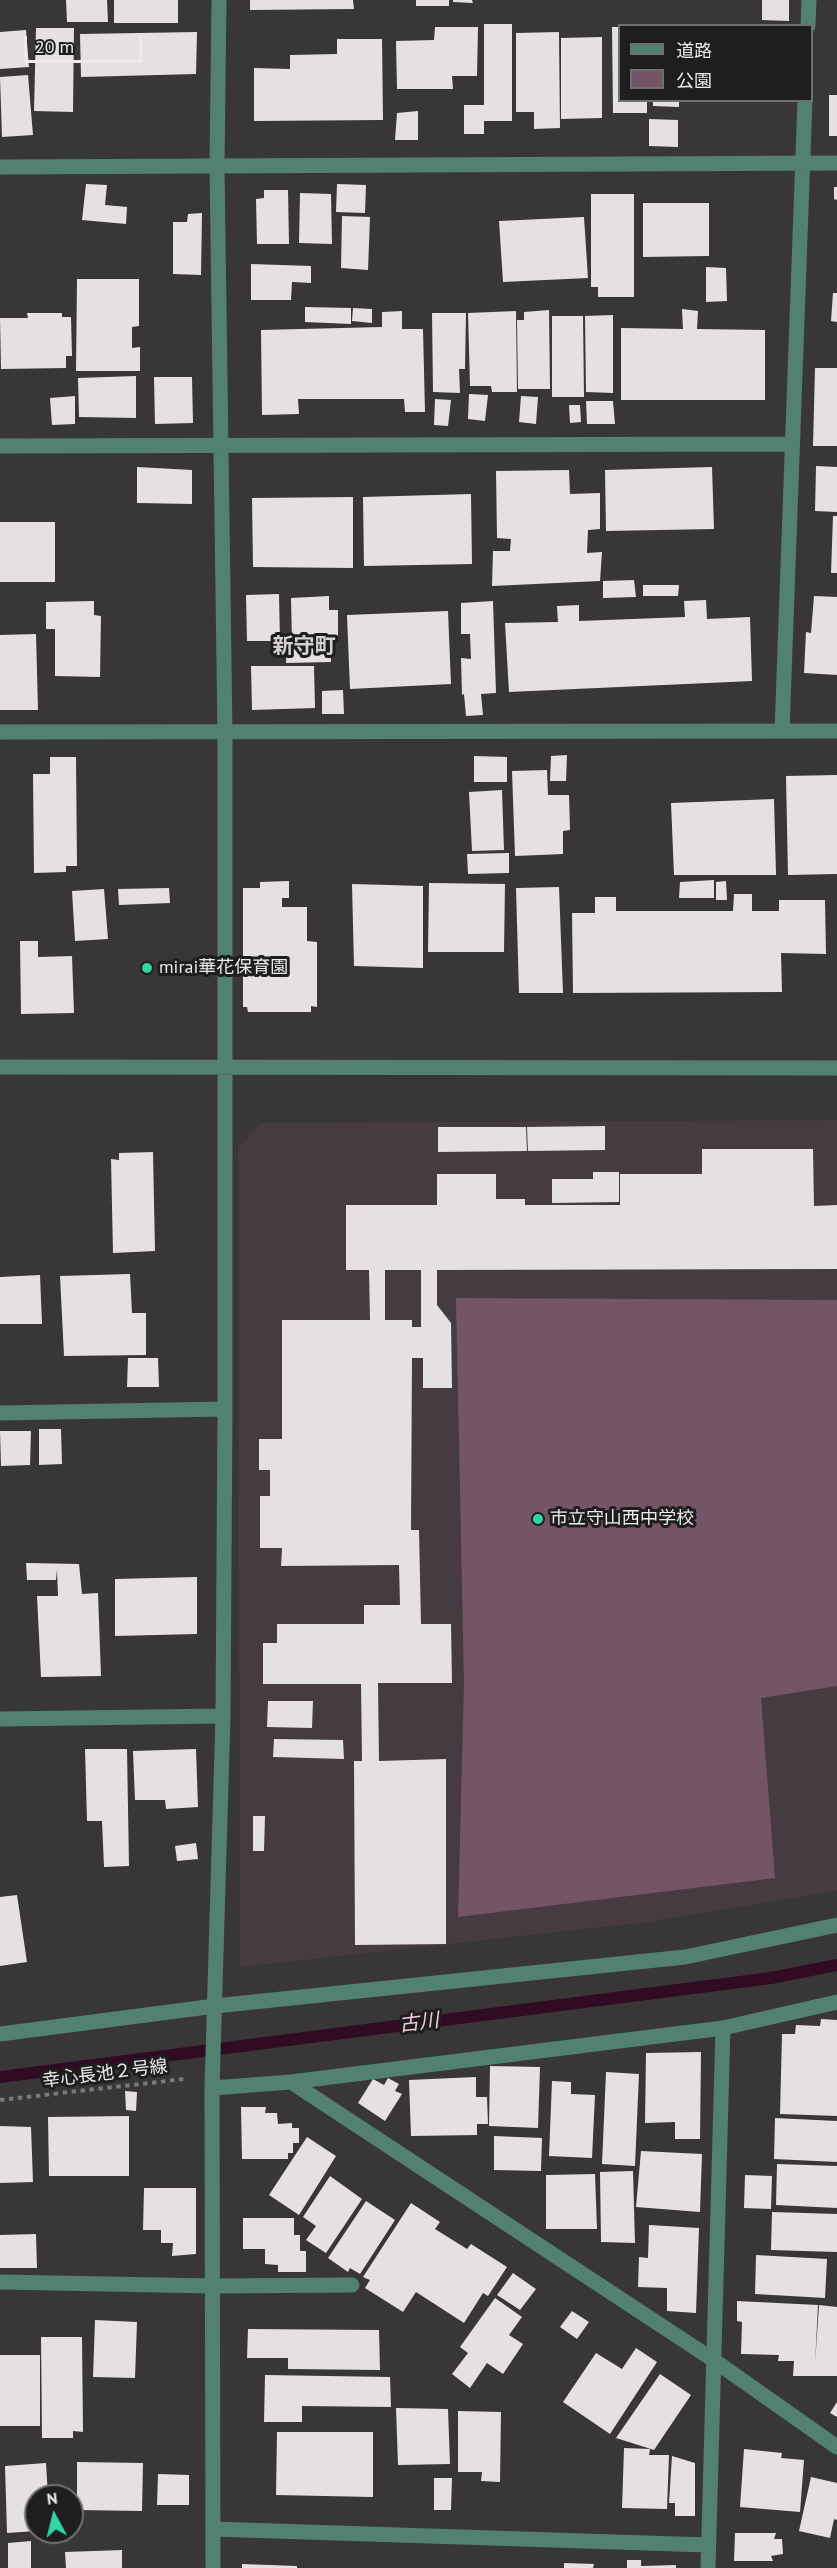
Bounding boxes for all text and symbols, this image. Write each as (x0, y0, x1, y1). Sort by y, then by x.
scale bar (27, 24, 146, 62)
legend (618, 24, 813, 102)
text: 20 m (35, 35, 74, 58)
text: 道路 (676, 39, 712, 62)
text: 公園 (676, 69, 712, 92)
district label: 新守町 (273, 634, 335, 660)
place label: mirai華花保育園 (159, 957, 288, 979)
marker: mirai華花保育園 (140, 961, 154, 975)
place label: 市立守山西中学校 (550, 1508, 694, 1530)
marker: 市立守山西中学校 (531, 1512, 545, 1526)
water label: 古川 (398, 2009, 440, 2037)
street label: 幸心長池２号線 (41, 2056, 169, 2092)
north arrow (24, 2484, 84, 2544)
text: N (46, 2488, 58, 2509)

